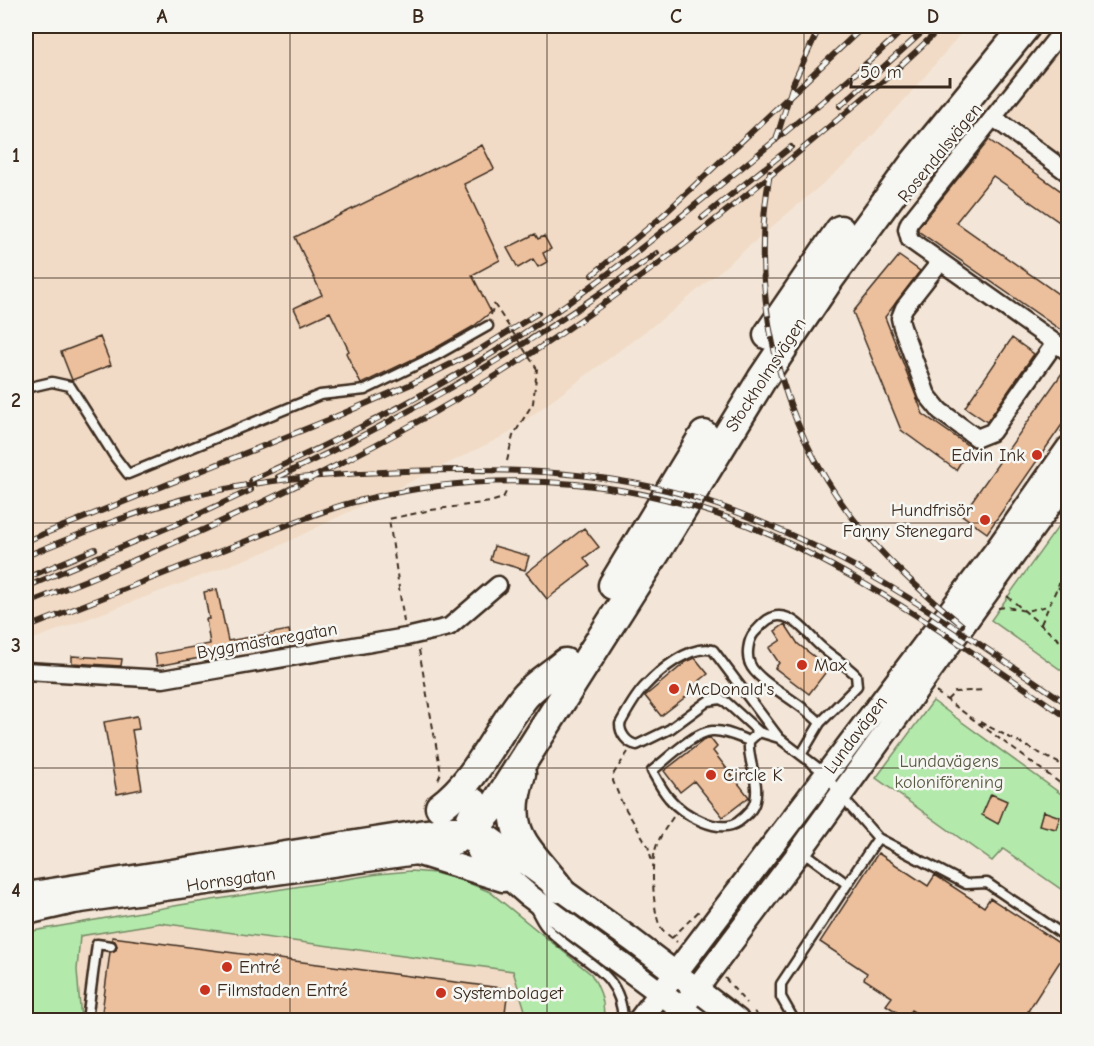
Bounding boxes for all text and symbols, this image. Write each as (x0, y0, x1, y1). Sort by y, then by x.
text: A (156, 5, 168, 28)
text: B (412, 5, 424, 28)
text: C (670, 5, 682, 28)
text: D (927, 5, 939, 28)
scale bar (851, 51, 950, 89)
text: 50 m (860, 62, 902, 83)
street label: Rosendalsvägen (894, 99, 986, 207)
text: 1 (12, 144, 20, 167)
street label: Stockholmsvägen (721, 314, 811, 436)
text: 2 (11, 389, 21, 412)
place label: Edvin Ink (951, 445, 1025, 466)
marker: Edvin Ink (1030, 448, 1044, 462)
place label: Hundfrisör Fanny Stenegard (843, 500, 974, 542)
marker: Hundfrisör Fanny Stenegard (978, 513, 992, 527)
street label: Byggmästaregatan (195, 618, 339, 664)
text: 3 (11, 634, 21, 657)
place label: Max (814, 655, 847, 676)
marker: Max (795, 658, 809, 672)
place label: McDonald's (686, 679, 774, 700)
marker: McDonald's (667, 682, 681, 696)
street label: Lundavägen (820, 692, 892, 778)
park label: Lundavägens koloniförening (895, 751, 1003, 793)
place label: Circle K (723, 765, 782, 786)
marker: Circle K (704, 768, 718, 782)
street label: Hornsgatan (185, 863, 277, 897)
text: 4 (11, 879, 21, 902)
place label: Entré (239, 957, 281, 978)
marker: Entré (220, 960, 234, 974)
place label: Filmstaden Entré (217, 980, 348, 1001)
marker: Filmstaden Entré (198, 983, 212, 997)
place label: Systembolaget (453, 983, 564, 1004)
marker: Systembolaget (434, 986, 448, 1000)

